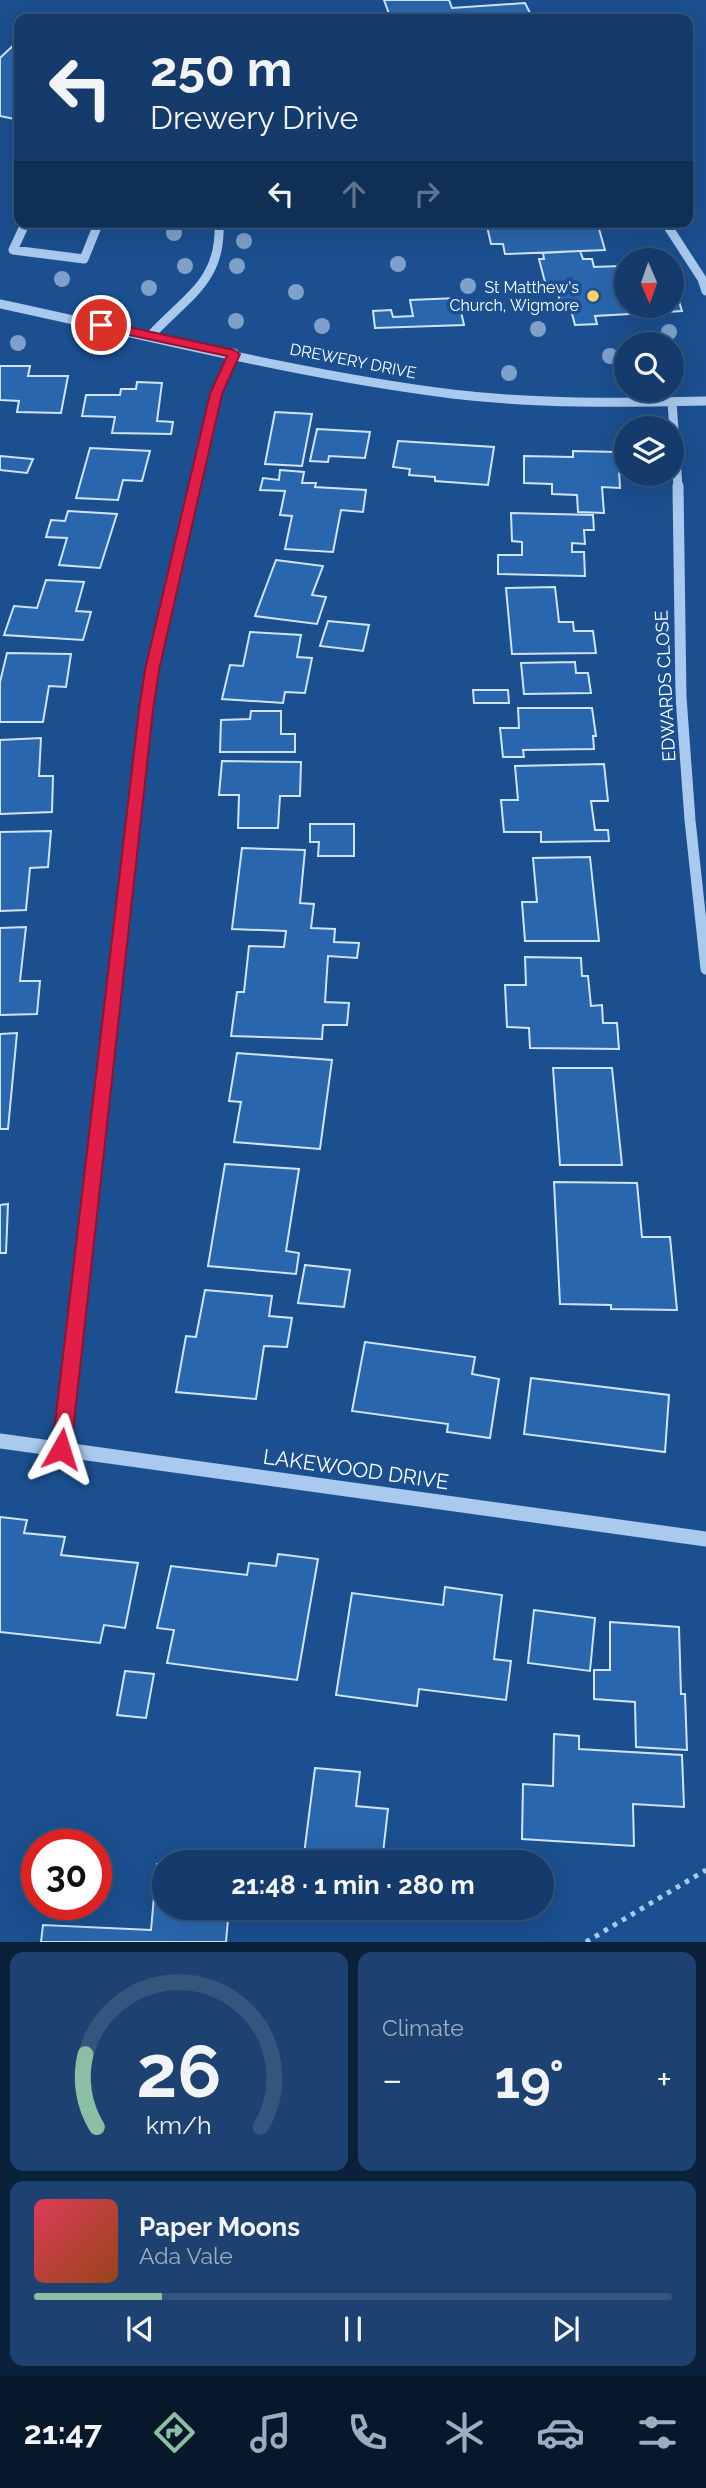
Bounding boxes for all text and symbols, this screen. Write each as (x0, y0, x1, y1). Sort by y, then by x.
text: 250 m (150, 40, 292, 97)
icon: left (35, 42, 126, 133)
text: Drewery Drive (150, 99, 358, 136)
icon: left (262, 175, 300, 213)
icon: ahead (335, 175, 373, 213)
icon: right (408, 175, 446, 213)
north arrow (614, 248, 684, 318)
map controls (614, 248, 684, 486)
place label: St Matthew's Church, Wigmore (450, 278, 579, 315)
marker: St Matthew's Church, Wigmore (585, 288, 601, 304)
pin (71, 295, 131, 355)
icon: arrive (82, 306, 120, 344)
button: search (614, 332, 684, 402)
street label: DREWERY DRIVE (288, 339, 418, 383)
button: layers (614, 416, 684, 486)
street label: EDWARDS CLOSE (651, 610, 679, 762)
position arrow (24, 1412, 98, 1486)
street label: LAKEWOOD DRIVE (262, 1444, 450, 1494)
speed limit sign: 30 (21, 1829, 112, 1920)
text: 21:48 · 1 min · 280 m (231, 1870, 475, 1900)
text: Climate (382, 2014, 464, 2041)
text: 26 (136, 2030, 222, 2115)
text: 19° (495, 2049, 564, 2110)
text: − (382, 2057, 402, 2102)
text: + (656, 2057, 672, 2102)
text: km/h (146, 2110, 212, 2140)
text: Paper Moons (139, 2212, 300, 2242)
text: Ada Vale (139, 2242, 233, 2269)
icon: previous (121, 2310, 159, 2348)
icon: pause (334, 2310, 372, 2348)
icon: next (547, 2310, 585, 2348)
icon: directions (150, 2408, 199, 2457)
icon: music (246, 2408, 295, 2457)
icon: phone (343, 2408, 392, 2457)
icon: climate (440, 2408, 489, 2457)
icon: car (536, 2408, 585, 2457)
icon: filters (633, 2408, 682, 2457)
text: 21:47 (24, 2414, 102, 2451)

